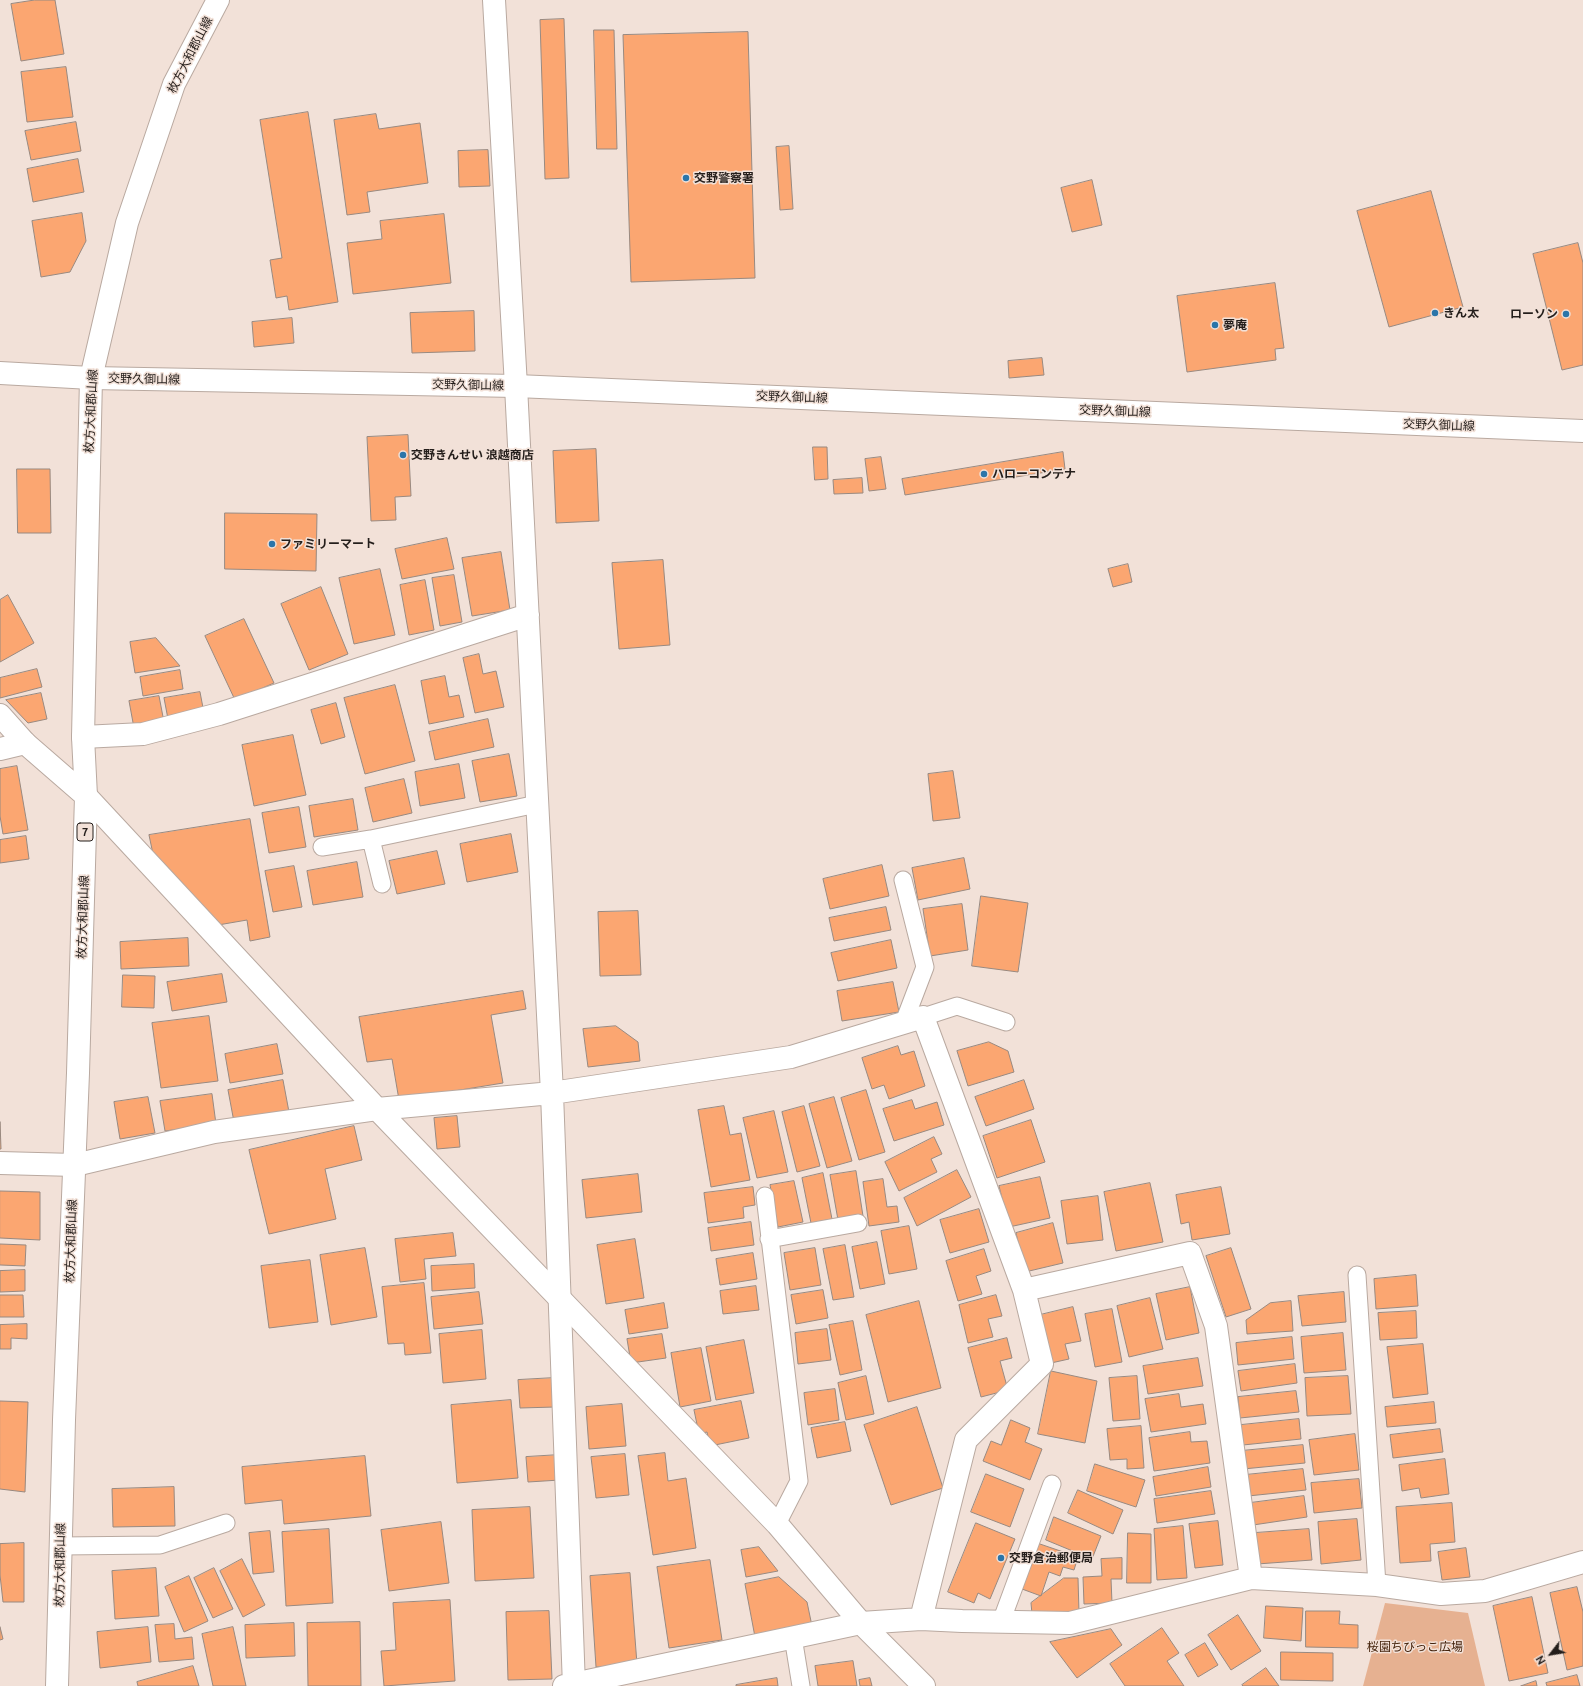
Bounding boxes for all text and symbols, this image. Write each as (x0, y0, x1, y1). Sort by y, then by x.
street label: 枚方大和郡山線 (165, 14, 215, 96)
place label: 交野警察署 (694, 171, 754, 185)
marker: 交野警察署 (681, 173, 691, 183)
place label: きん太 (1443, 306, 1479, 320)
place label: ローソン (1510, 307, 1558, 321)
marker: きん太 (1430, 308, 1440, 318)
marker: ローソン (1561, 309, 1571, 319)
place label: 夢庵 (1223, 318, 1247, 332)
marker: 夢庵 (1210, 320, 1220, 330)
street label: 枚方大和郡山線 (82, 369, 100, 453)
street label: 交野久御山線 (108, 371, 180, 387)
street label: 交野久御山線 (432, 377, 504, 393)
street label: 交野久御山線 (756, 389, 828, 405)
street label: 交野久御山線 (1079, 403, 1151, 419)
street label: 交野久御山線 (1403, 417, 1475, 433)
place label: 交野きんせい 浪越商店 (411, 448, 534, 462)
marker: 交野きんせい 浪越商店 (398, 450, 408, 460)
place label: ハローコンテナ (992, 467, 1076, 481)
marker: ハローコンテナ (979, 469, 989, 479)
place label: ファミリーマート (280, 537, 376, 551)
marker: ファミリーマート (267, 539, 277, 549)
road number: 7 (77, 823, 93, 841)
street label: 枚方大和郡山線 (74, 875, 92, 959)
street label: 枚方大和郡山線 (62, 1199, 80, 1283)
street label: 枚方大和郡山線 (52, 1523, 68, 1607)
place label: 交野倉治郵便局 (1009, 1551, 1093, 1565)
marker: 交野倉治郵便局 (996, 1553, 1006, 1563)
north arrow (1531, 1634, 1571, 1674)
park label: 桜園ちびっこ広場 (1367, 1640, 1463, 1654)
text: N (1533, 1654, 1548, 1667)

